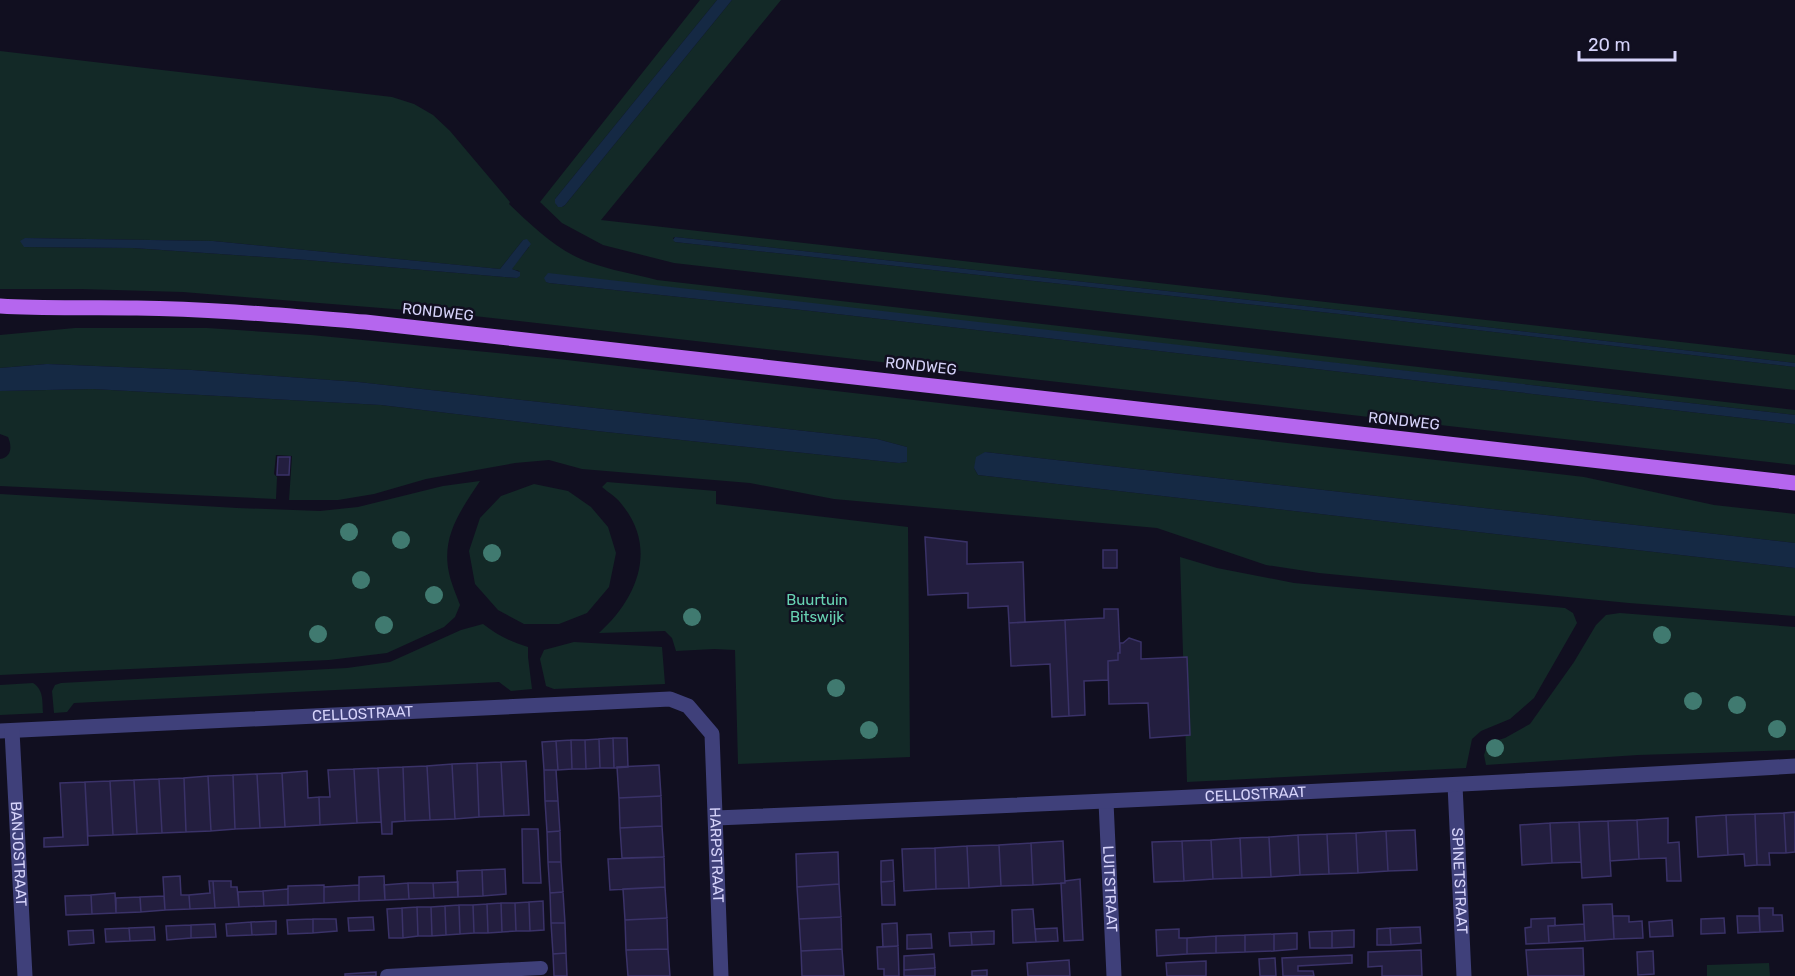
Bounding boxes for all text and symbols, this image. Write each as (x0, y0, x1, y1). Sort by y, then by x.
scale bar (1579, 24, 1675, 62)
text: 20 m (1588, 34, 1630, 56)
street label: RONDWEG (401, 299, 475, 325)
street label: RONDWEG (884, 353, 958, 379)
street label: RONDWEG (1367, 408, 1441, 434)
park label: Buurtuin Bitswijk (786, 591, 848, 626)
street label: CELLOSTRAAT (311, 702, 414, 725)
street label: CELLOSTRAAT (1204, 783, 1307, 806)
street label: BANJOSTRAAT (7, 801, 30, 907)
street label: HARPSTRAAT (706, 807, 727, 903)
street label: SPINETSTRAAT (1448, 827, 1471, 935)
street label: LUITSTRAAT (1099, 845, 1121, 933)

